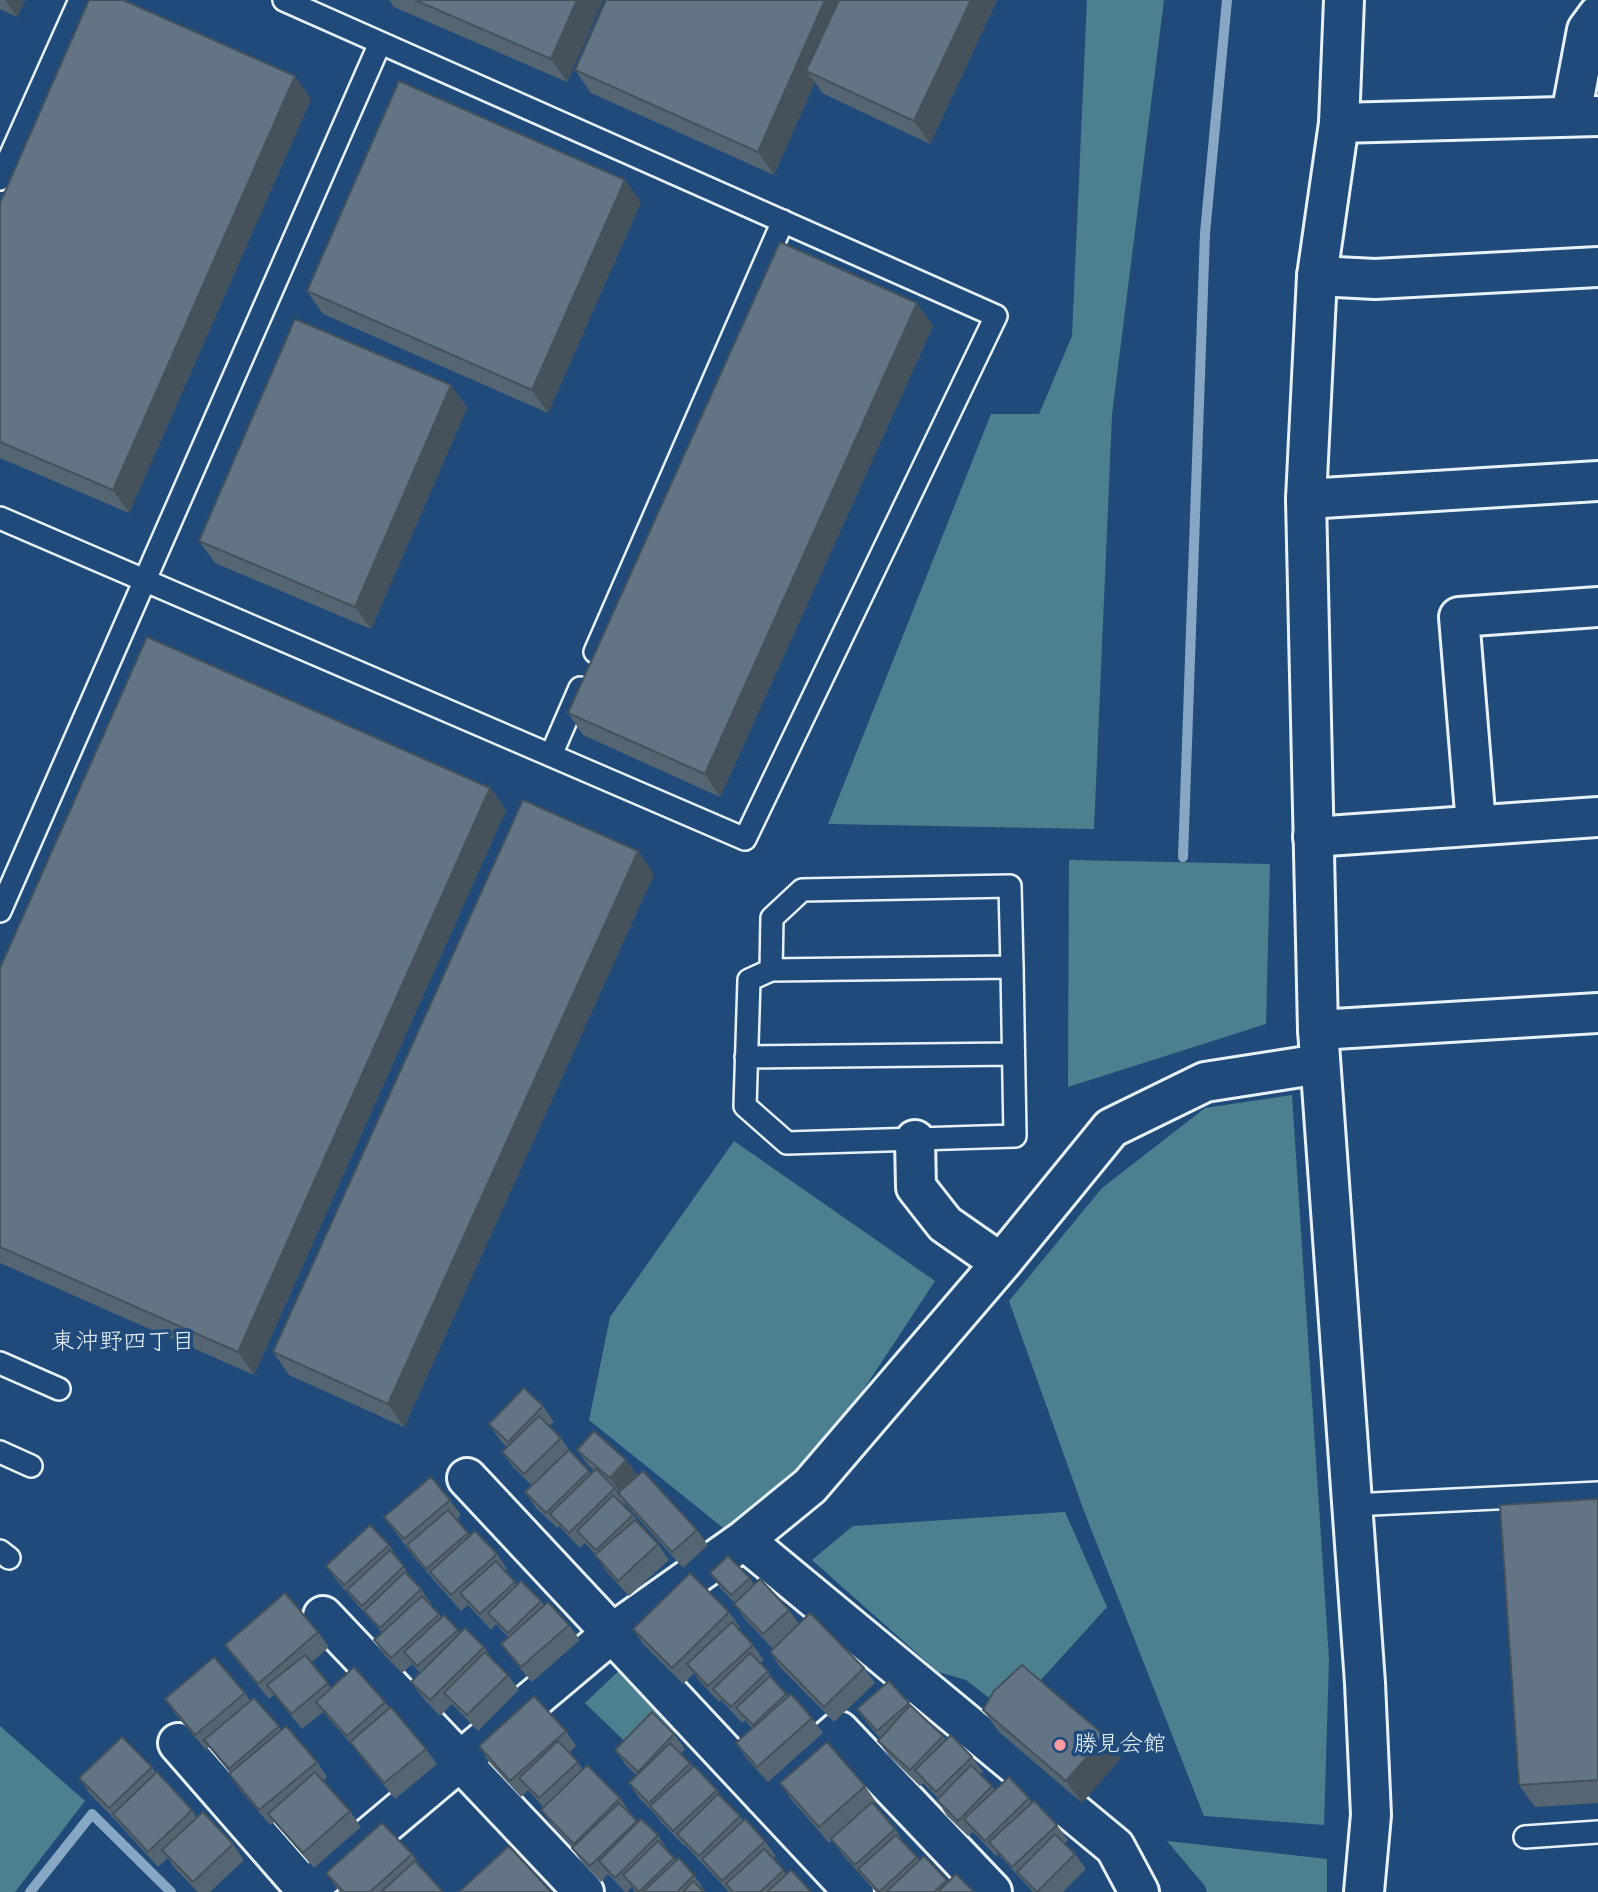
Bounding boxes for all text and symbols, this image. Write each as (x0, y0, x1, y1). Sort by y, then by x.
district label: 東沖野四丁目 (51, 1329, 195, 1357)
place label: 勝見会館 (1074, 1731, 1166, 1759)
marker: 勝見会館 (1052, 1737, 1068, 1753)

